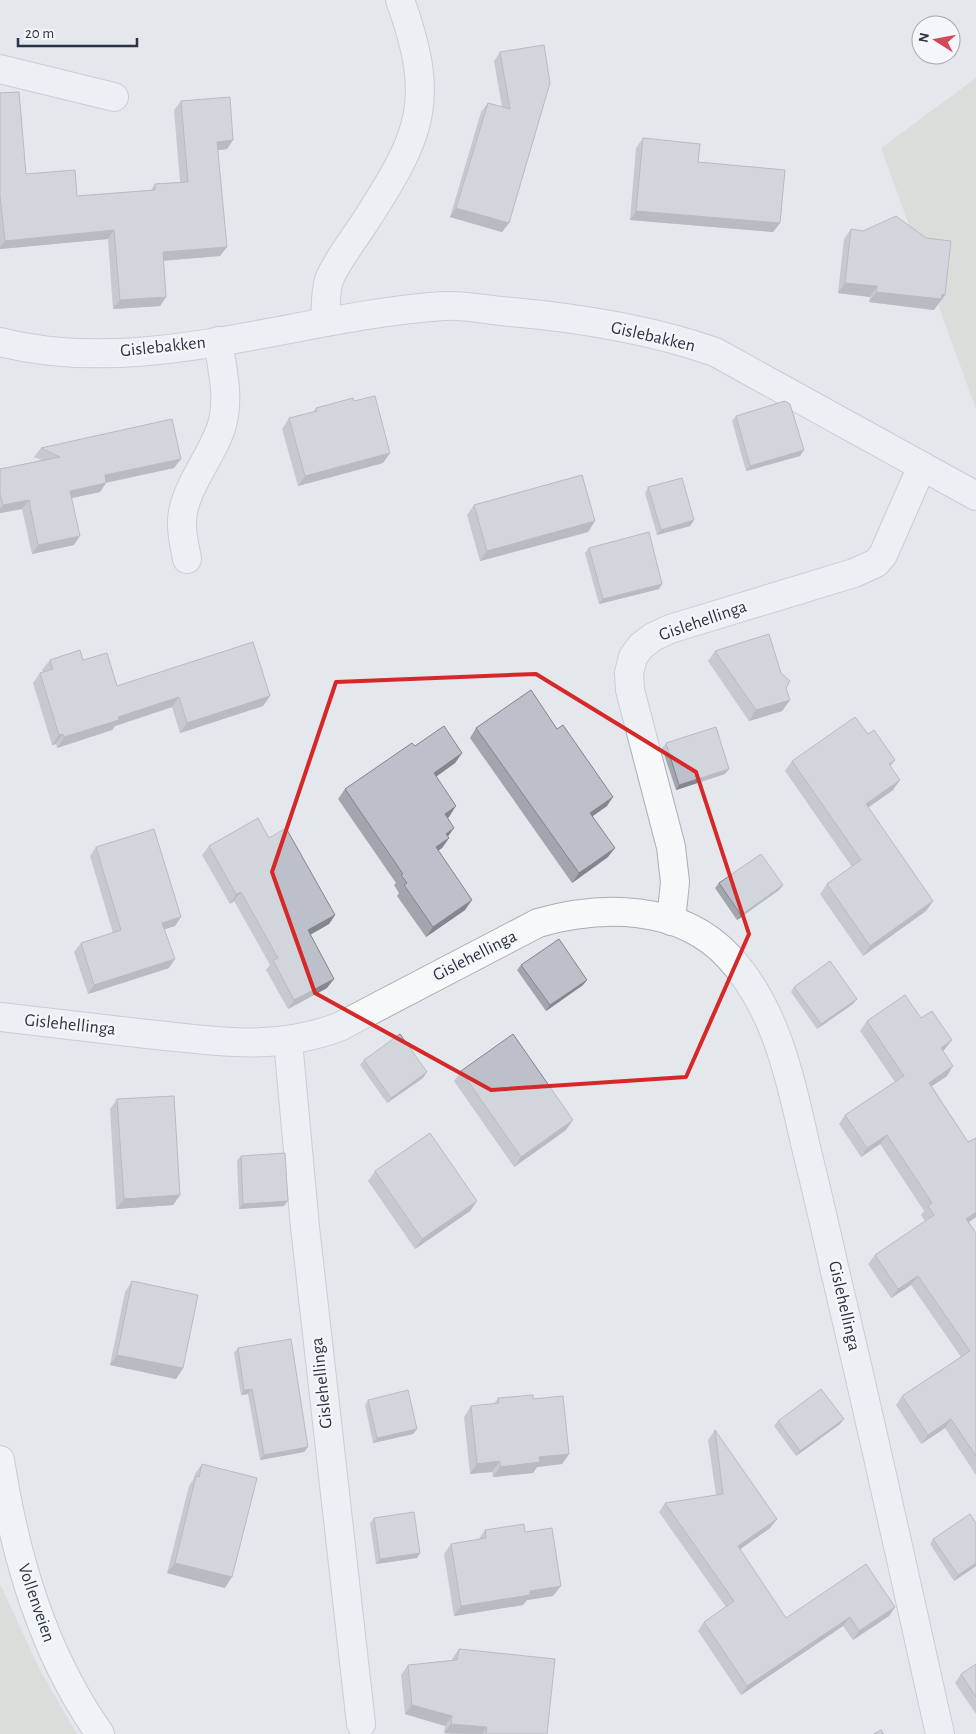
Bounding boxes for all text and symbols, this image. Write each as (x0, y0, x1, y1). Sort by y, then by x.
scale bar (18, 15, 136, 47)
north arrow (911, 15, 961, 65)
text: 20 m (25, 26, 54, 41)
text: N (916, 32, 932, 44)
street label: Gislebakken (609, 319, 697, 355)
street label: Gislebakken (119, 334, 207, 360)
street label: Gislehellinga (657, 598, 749, 644)
street label: Gislehellinga (430, 927, 520, 985)
street label: Gislehellinga (24, 1011, 116, 1039)
street label: Gislehellinga (825, 1259, 863, 1353)
street label: Gislehellinga (308, 1337, 336, 1429)
street label: Vollenveien (14, 1561, 58, 1645)

